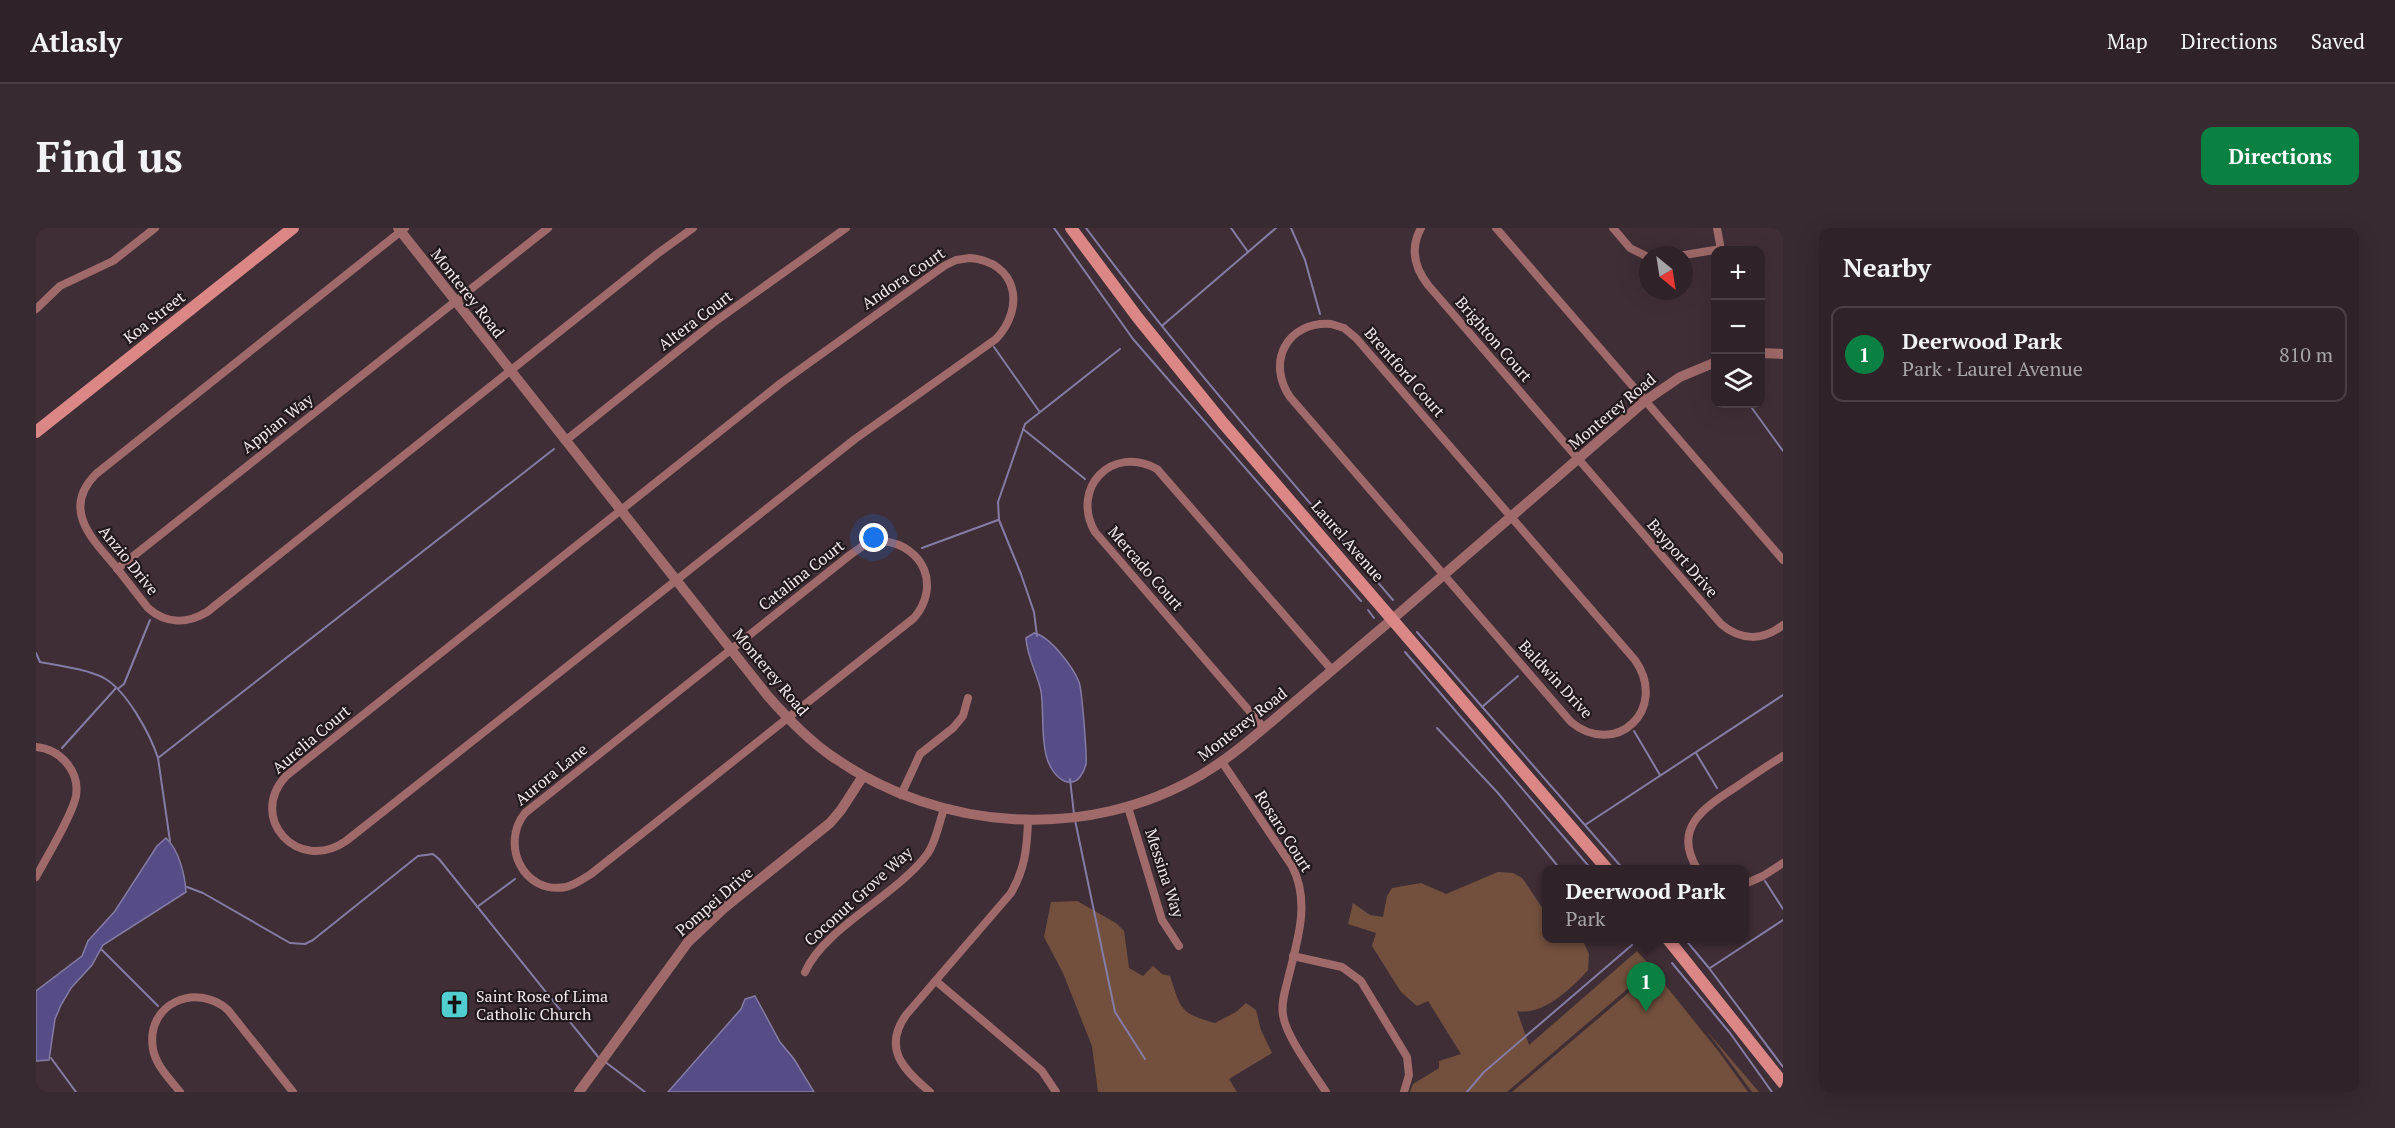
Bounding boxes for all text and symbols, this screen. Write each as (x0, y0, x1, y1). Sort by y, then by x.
text: Atlasly (30, 23, 122, 60)
text: Map (2107, 27, 2148, 55)
text: Directions (2181, 27, 2278, 55)
text: Saved (2311, 27, 2365, 55)
button: Directions (2201, 127, 2359, 185)
text: Find us (36, 128, 183, 184)
street label: Andora Court (857, 242, 949, 314)
street label: Monterey Road (426, 244, 510, 342)
north arrow (1639, 246, 1693, 300)
map controls (1711, 246, 1765, 408)
button: + (1711, 246, 1765, 300)
text: Nearby (1843, 250, 1931, 284)
street label: Altera Court (653, 285, 737, 355)
street label: Koa Street (118, 286, 190, 348)
street label: Brighton Court (1451, 291, 1537, 387)
button: − (1711, 300, 1765, 354)
street label: Brentford Court (1360, 322, 1450, 422)
text: Deerwood Park (1902, 326, 2062, 355)
text: 1 (1859, 341, 1870, 368)
text: 810 m (2279, 341, 2333, 368)
button: layers (1711, 354, 1765, 408)
text: Park · Laurel Avenue (1902, 355, 2083, 382)
street label: Monterey Road (1564, 368, 1660, 454)
street label: Appian Way (237, 387, 318, 458)
street label: Laurel Avenue (1307, 496, 1389, 586)
street label: Bayport Drive (1643, 514, 1723, 602)
street label: Anzio Drive (94, 520, 164, 600)
street label: Mercado Court (1103, 521, 1189, 615)
your location (859, 523, 888, 552)
street label: Catalina Court (753, 534, 849, 616)
street label: Monterey Road (728, 624, 814, 720)
street label: Baldwin Drive (1514, 635, 1598, 723)
street label: Monterey Road (1193, 682, 1291, 766)
street label: Aurelia Court (267, 700, 355, 778)
street label: Aurora Lane (510, 738, 592, 810)
street label: Rosaro Court (1250, 786, 1318, 876)
street label: Messina Way (1140, 826, 1190, 921)
street label: Coconut Grove Way (799, 841, 918, 951)
street label: Pompei Drive (671, 861, 757, 941)
popup (1542, 865, 1749, 943)
text: Deerwood Park (1565, 876, 1726, 905)
text: Park (1565, 905, 1605, 932)
pin: 1 (1626, 962, 1666, 1012)
place label: Saint Rose of Lima Catholic Church (476, 985, 608, 1025)
church icon: Saint Rose of Lima Catholic Church (439, 989, 471, 1021)

